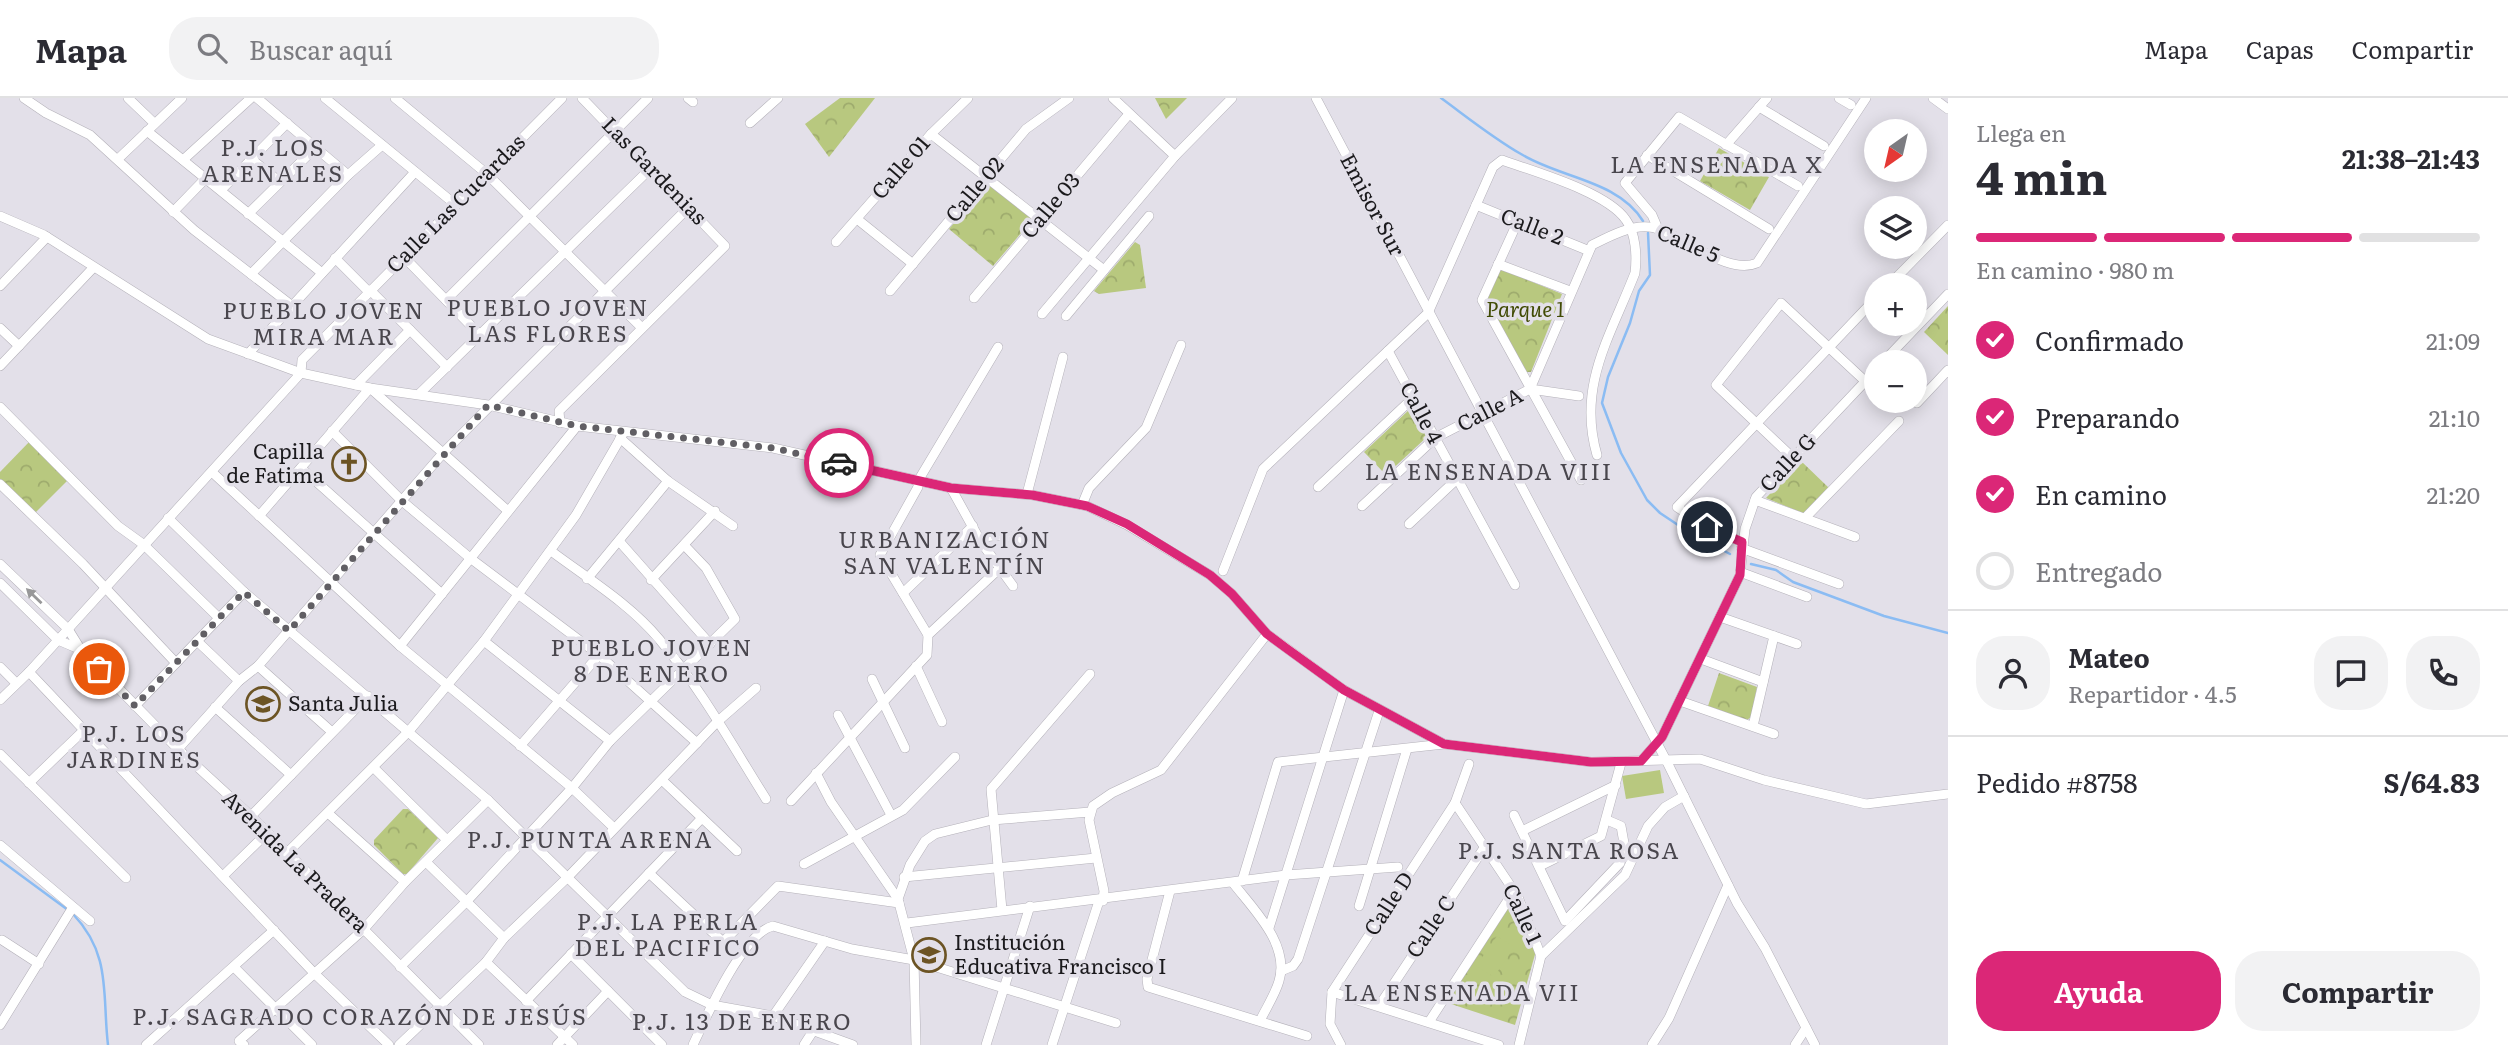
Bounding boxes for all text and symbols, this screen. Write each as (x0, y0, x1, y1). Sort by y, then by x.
search box (169, 17, 659, 80)
text: Mapa (35, 24, 127, 73)
icon: search (193, 29, 231, 67)
text: Buscar aquí (249, 29, 393, 68)
text: Mapa (2144, 31, 2208, 66)
text: Capas (2246, 31, 2313, 66)
text: Compartir (2351, 31, 2473, 66)
street label: Las Gardenias (596, 108, 715, 230)
text: Llega en (1976, 115, 2066, 149)
north arrow (1864, 119, 1927, 182)
map controls (1864, 119, 1927, 413)
street label: Calle Las Cucardas (378, 126, 531, 279)
street label: Calle 01 (863, 127, 936, 205)
district label: P.J. LOS ARENALES (202, 129, 344, 189)
text: 21:38–21:43 (2342, 138, 2480, 177)
text: 4 min (1976, 141, 2108, 209)
district label: LA ENSENADA X (1610, 146, 1824, 180)
street label: Emisor Sur (1334, 147, 1414, 261)
street label: Calle 02 (936, 149, 1010, 228)
street label: Calle 03 (1012, 165, 1086, 244)
button: layers (1864, 196, 1927, 259)
street label: Calle 2 (1497, 198, 1569, 251)
street label: Calle 5 (1653, 215, 1725, 269)
text: En camino · 980 m (1976, 252, 2174, 286)
button: + (1864, 273, 1927, 336)
district label: PUEBLO JOVEN LAS FLORES (446, 289, 650, 349)
district label: PUEBLO JOVEN MIRA MAR (222, 292, 426, 352)
park label: Parque 1 (1486, 292, 1564, 323)
text: Confirmado (2035, 320, 2184, 359)
icon: check (1976, 321, 2014, 359)
text: 21:09 (2426, 323, 2480, 357)
button: − (1864, 350, 1927, 413)
street label: Calle 4 (1394, 375, 1453, 449)
street label: Calle A (1451, 378, 1528, 438)
text: Preparando (2035, 397, 2180, 436)
icon: check (1976, 398, 2014, 436)
text: 21:10 (2429, 400, 2480, 434)
street label: Calle G (1751, 425, 1822, 498)
courier (804, 428, 874, 498)
place label: Capilla de Fatima (226, 434, 325, 489)
icon: car (820, 444, 858, 482)
church icon: Capilla de Fatima (330, 445, 368, 483)
district label: LA ENSENADA VIII (1365, 453, 1613, 487)
text: En camino (2035, 474, 2167, 513)
icon: check (1976, 475, 2014, 513)
text: 21:20 (2427, 477, 2480, 511)
pin (1677, 497, 1737, 557)
icon: home (1688, 508, 1726, 546)
district label: URBANIZACIÓN SAN VALENTÍN (838, 521, 1052, 581)
text: Entregado (2035, 551, 2162, 590)
one-way arrow (26, 589, 43, 605)
district label: PUEBLO JOVEN 8 DE ENERO (550, 629, 754, 689)
button: person (1976, 636, 2050, 710)
button: chat (2314, 636, 2388, 710)
button: phone (2406, 636, 2480, 710)
text: Mateo (2068, 637, 2150, 676)
pin (69, 639, 129, 699)
icon: bag (80, 650, 118, 688)
text: Repartidor · 4.5 (2068, 676, 2237, 710)
school or university icon: Santa Julia (244, 685, 282, 723)
place label: Santa Julia (288, 686, 399, 717)
district label: P.J. LOS JARDINES (66, 715, 202, 775)
text: Pedido #8758 (1976, 762, 2137, 801)
text: S/64.83 (2383, 762, 2480, 801)
street label: Avenida La Pradera (217, 782, 377, 939)
district label: P.J. PUNTA ARENA (467, 821, 713, 855)
district label: P.J. SANTA ROSA (1458, 832, 1680, 866)
street label: Calle D (1355, 865, 1419, 941)
street label: Calle 1 (1497, 878, 1552, 949)
street label: Calle C (1397, 888, 1461, 963)
district label: P.J. LA PERLA DEL PACIFICO (575, 903, 761, 963)
place label: Institución Educativa Francisco I (954, 925, 1167, 980)
school or university icon: Institución Educativa Francisco I (910, 936, 948, 974)
button: Ayuda (1976, 951, 2221, 1031)
button: Compartir (2235, 951, 2480, 1031)
district label: LA ENSENADA VII (1343, 974, 1581, 1008)
district label: P.J. SAGRADO CORAZÓN DE JESÚS (132, 998, 588, 1032)
district label: P.J. 13 DE ENERO (632, 1003, 852, 1037)

